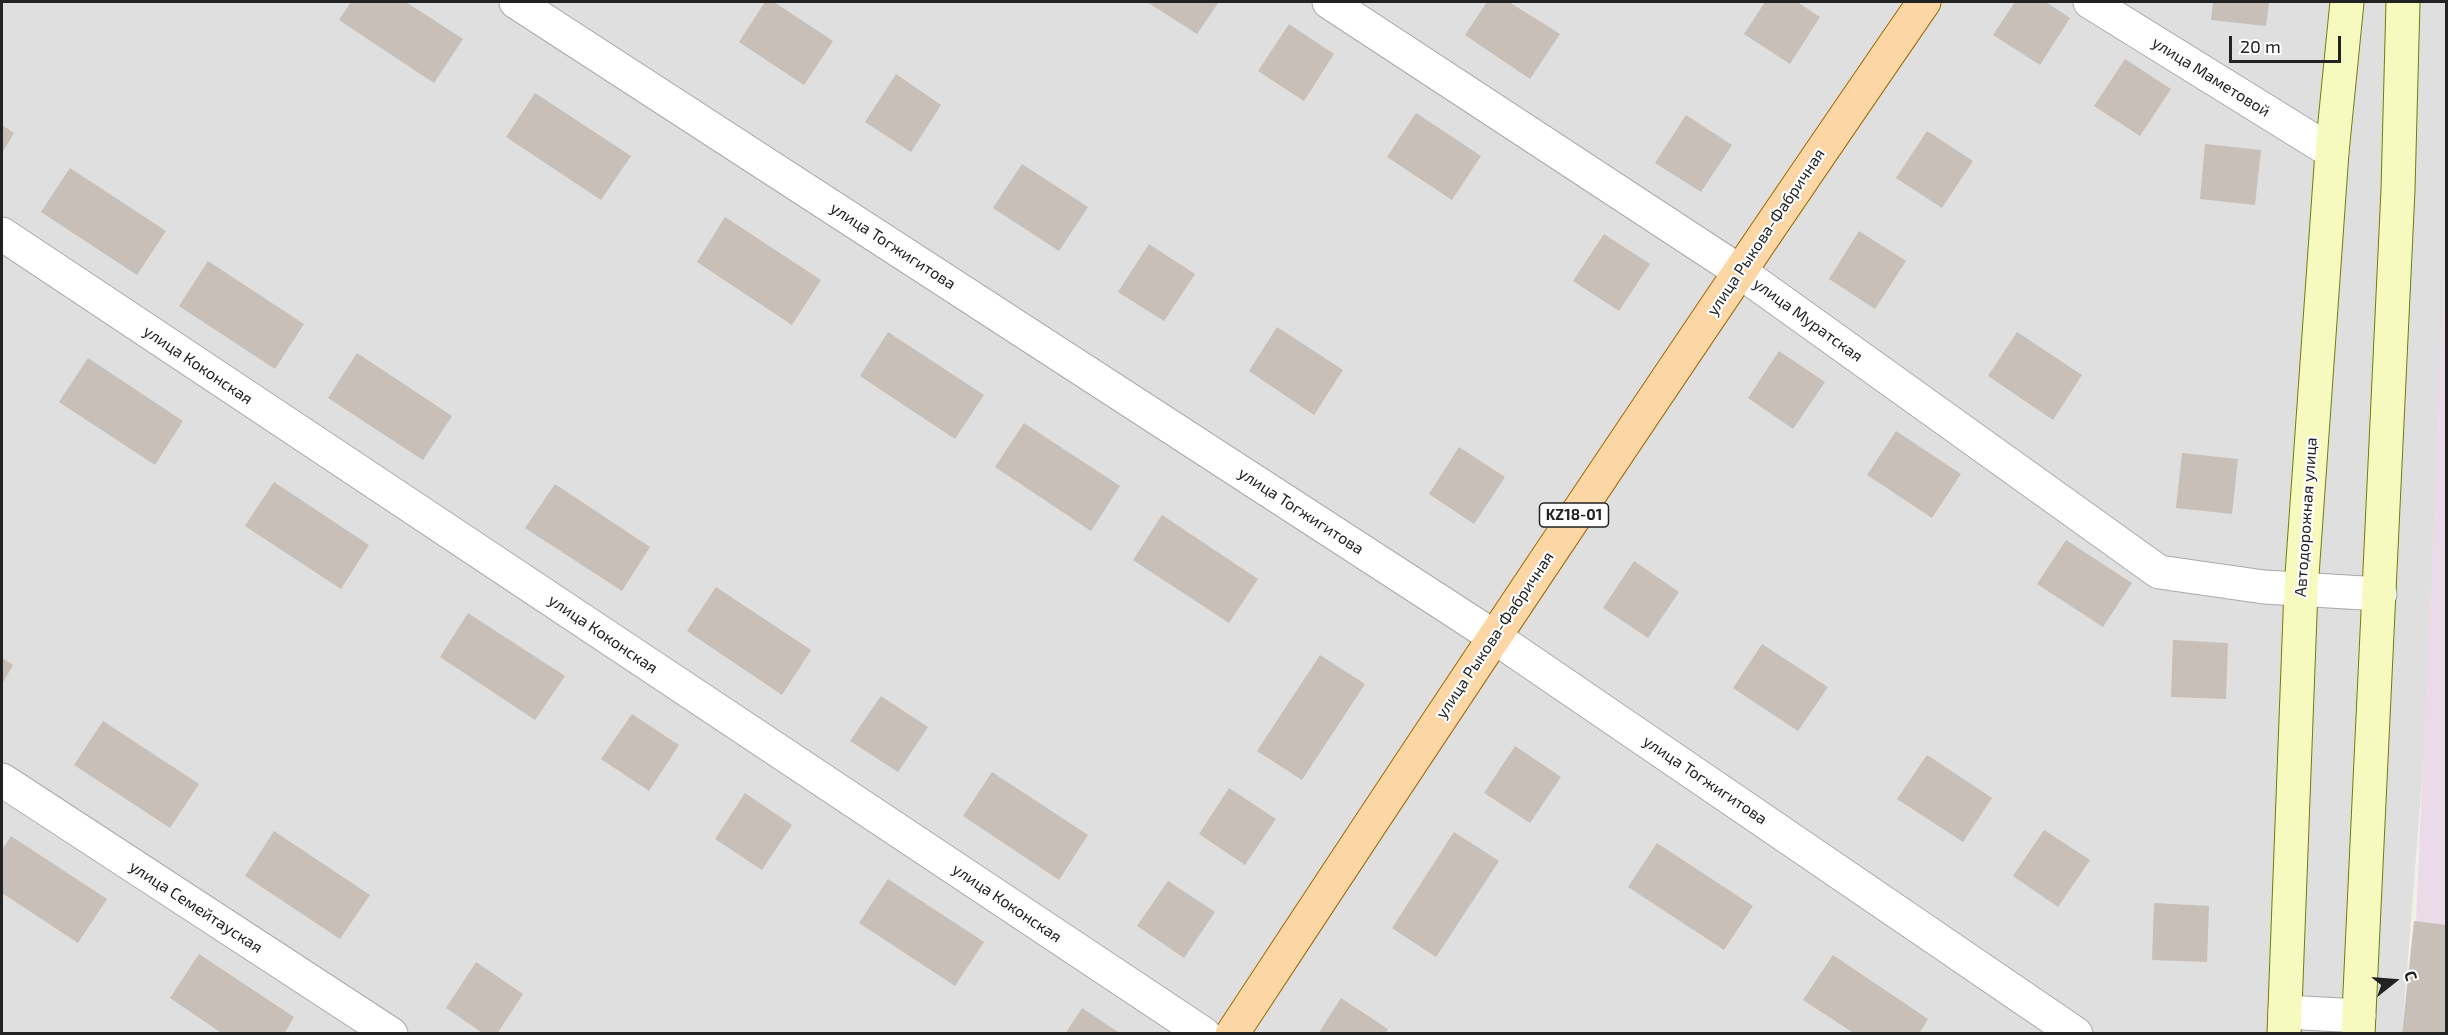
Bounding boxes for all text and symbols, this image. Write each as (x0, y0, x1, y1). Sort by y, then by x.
scale bar (2232, 24, 2344, 62)
street label: улица Маметовой (2148, 33, 2274, 121)
text: 20 m (2240, 35, 2281, 57)
street label: улица Рыкова-Фабричная (1703, 145, 1829, 319)
street label: улица Тогжигитова (827, 198, 959, 294)
street label: улица Муратская (1750, 274, 1866, 366)
street label: улица Коконская (140, 321, 256, 409)
street label: Автодорожная улица (2291, 437, 2321, 597)
street label: улица Тогжигитова (1235, 463, 1367, 559)
road number: KZ18-01 (1540, 503, 1608, 527)
street label: улица Рыкова-Фабричная (1432, 548, 1558, 722)
street label: улица Коконская (545, 590, 661, 678)
street label: улица Тогжигитова (1639, 731, 1771, 829)
street label: улица Семейтауская (126, 857, 266, 957)
street label: улица Коконская (949, 859, 1065, 947)
north arrow (2364, 951, 2424, 1011)
text: С (2401, 968, 2422, 983)

